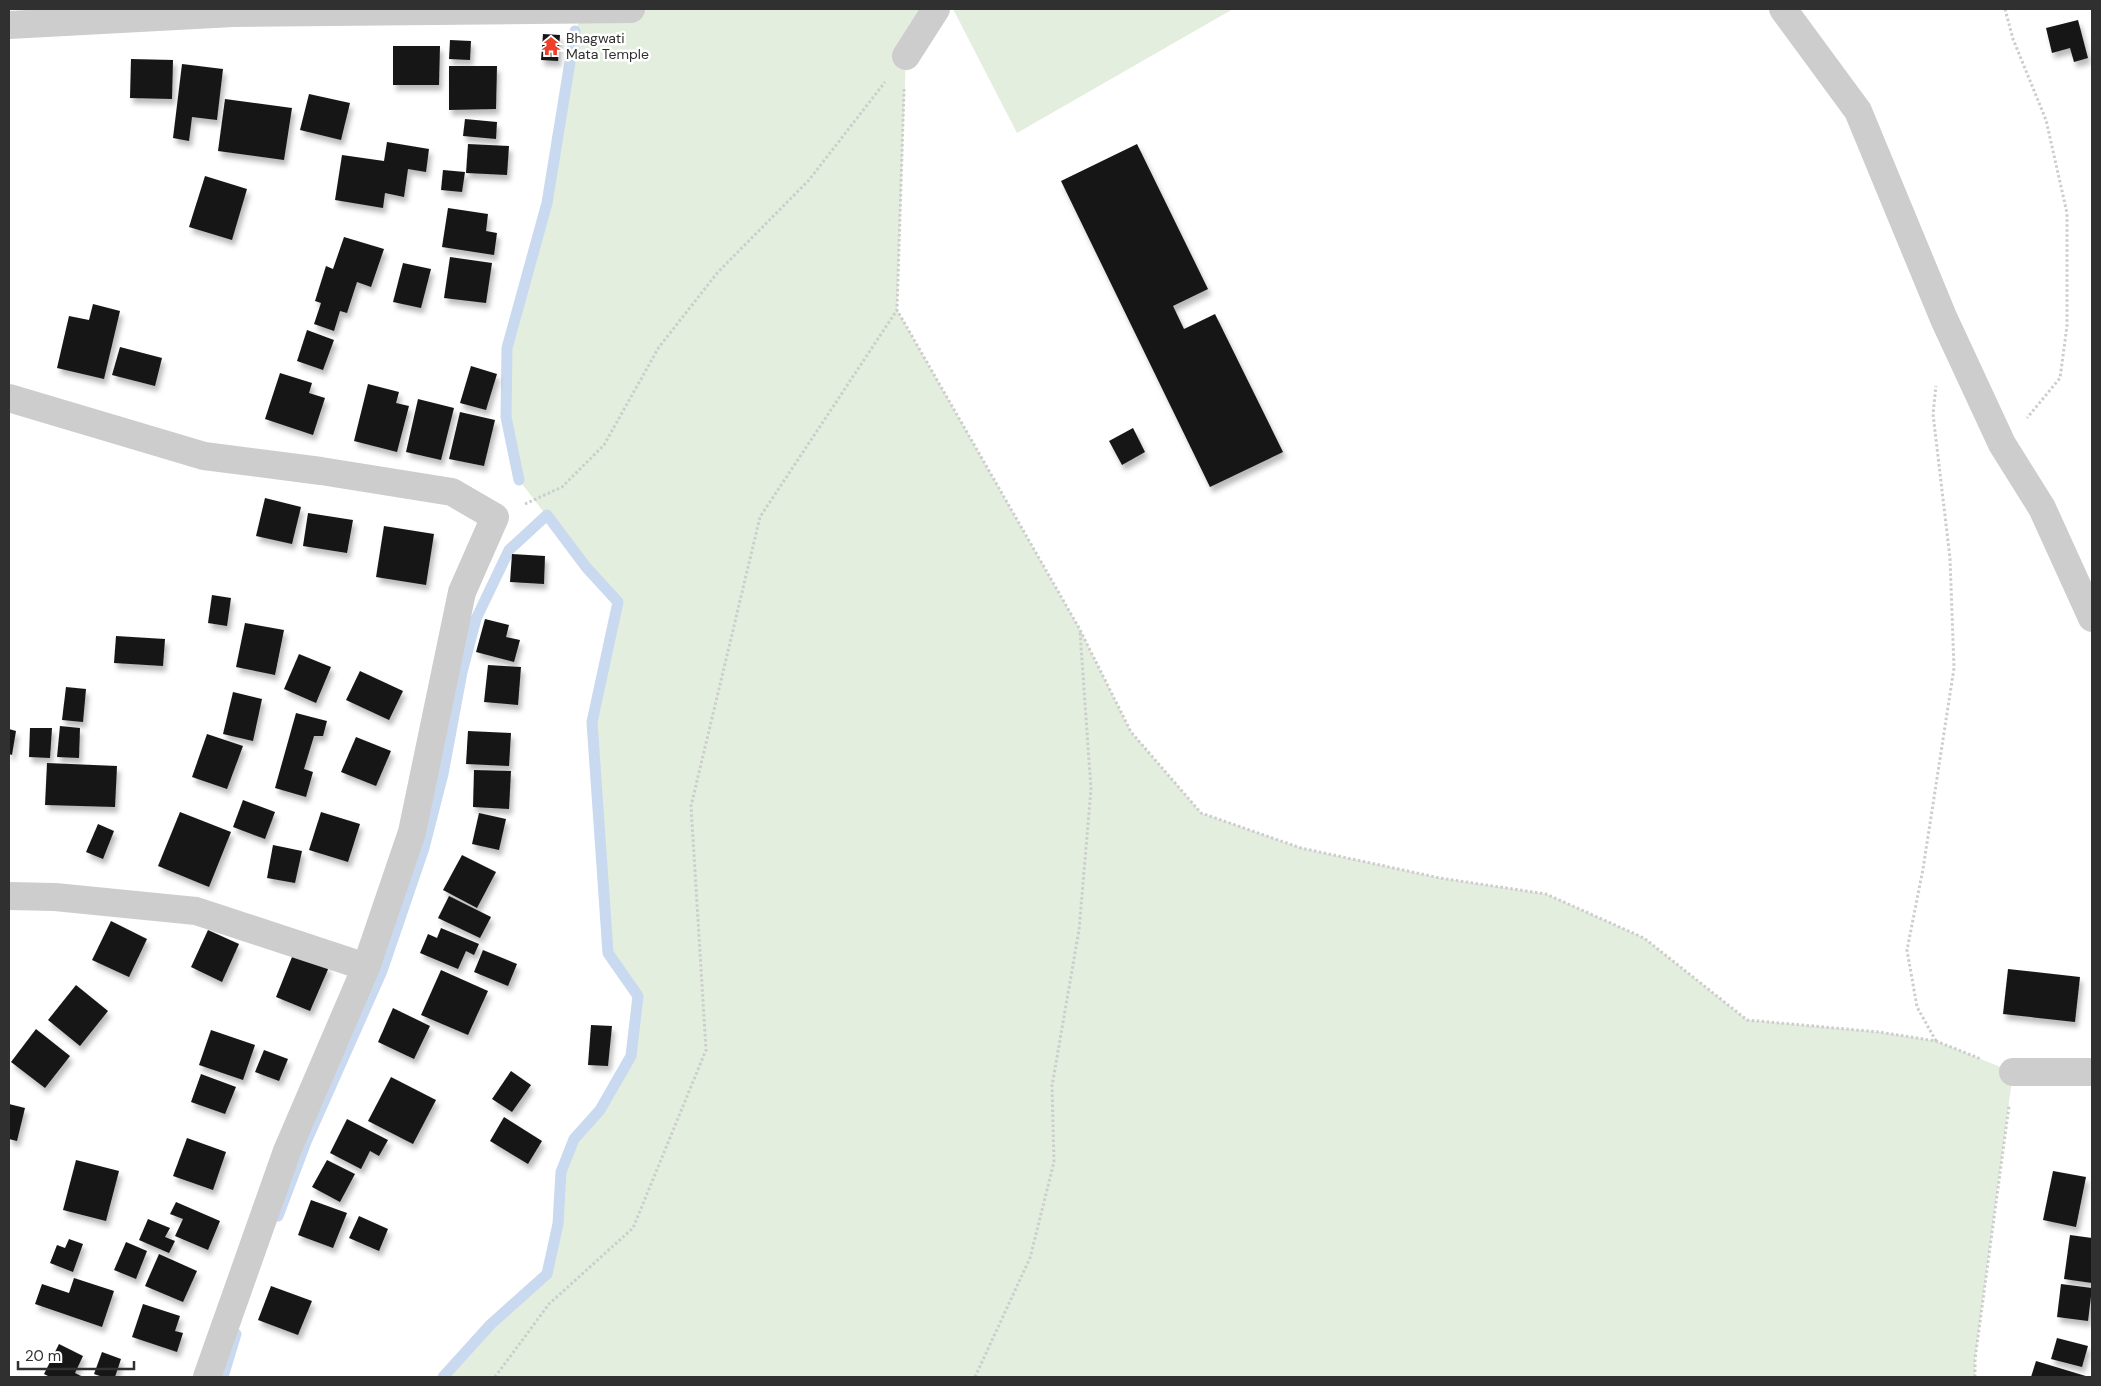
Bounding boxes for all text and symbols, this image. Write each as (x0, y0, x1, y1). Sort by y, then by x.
place label: Bhagwati Mata Temple (566, 29, 649, 63)
temple icon: Bhagwati Mata Temple (540, 35, 562, 57)
scale bar (18, 1338, 134, 1370)
text: 20 m (25, 1346, 61, 1366)

